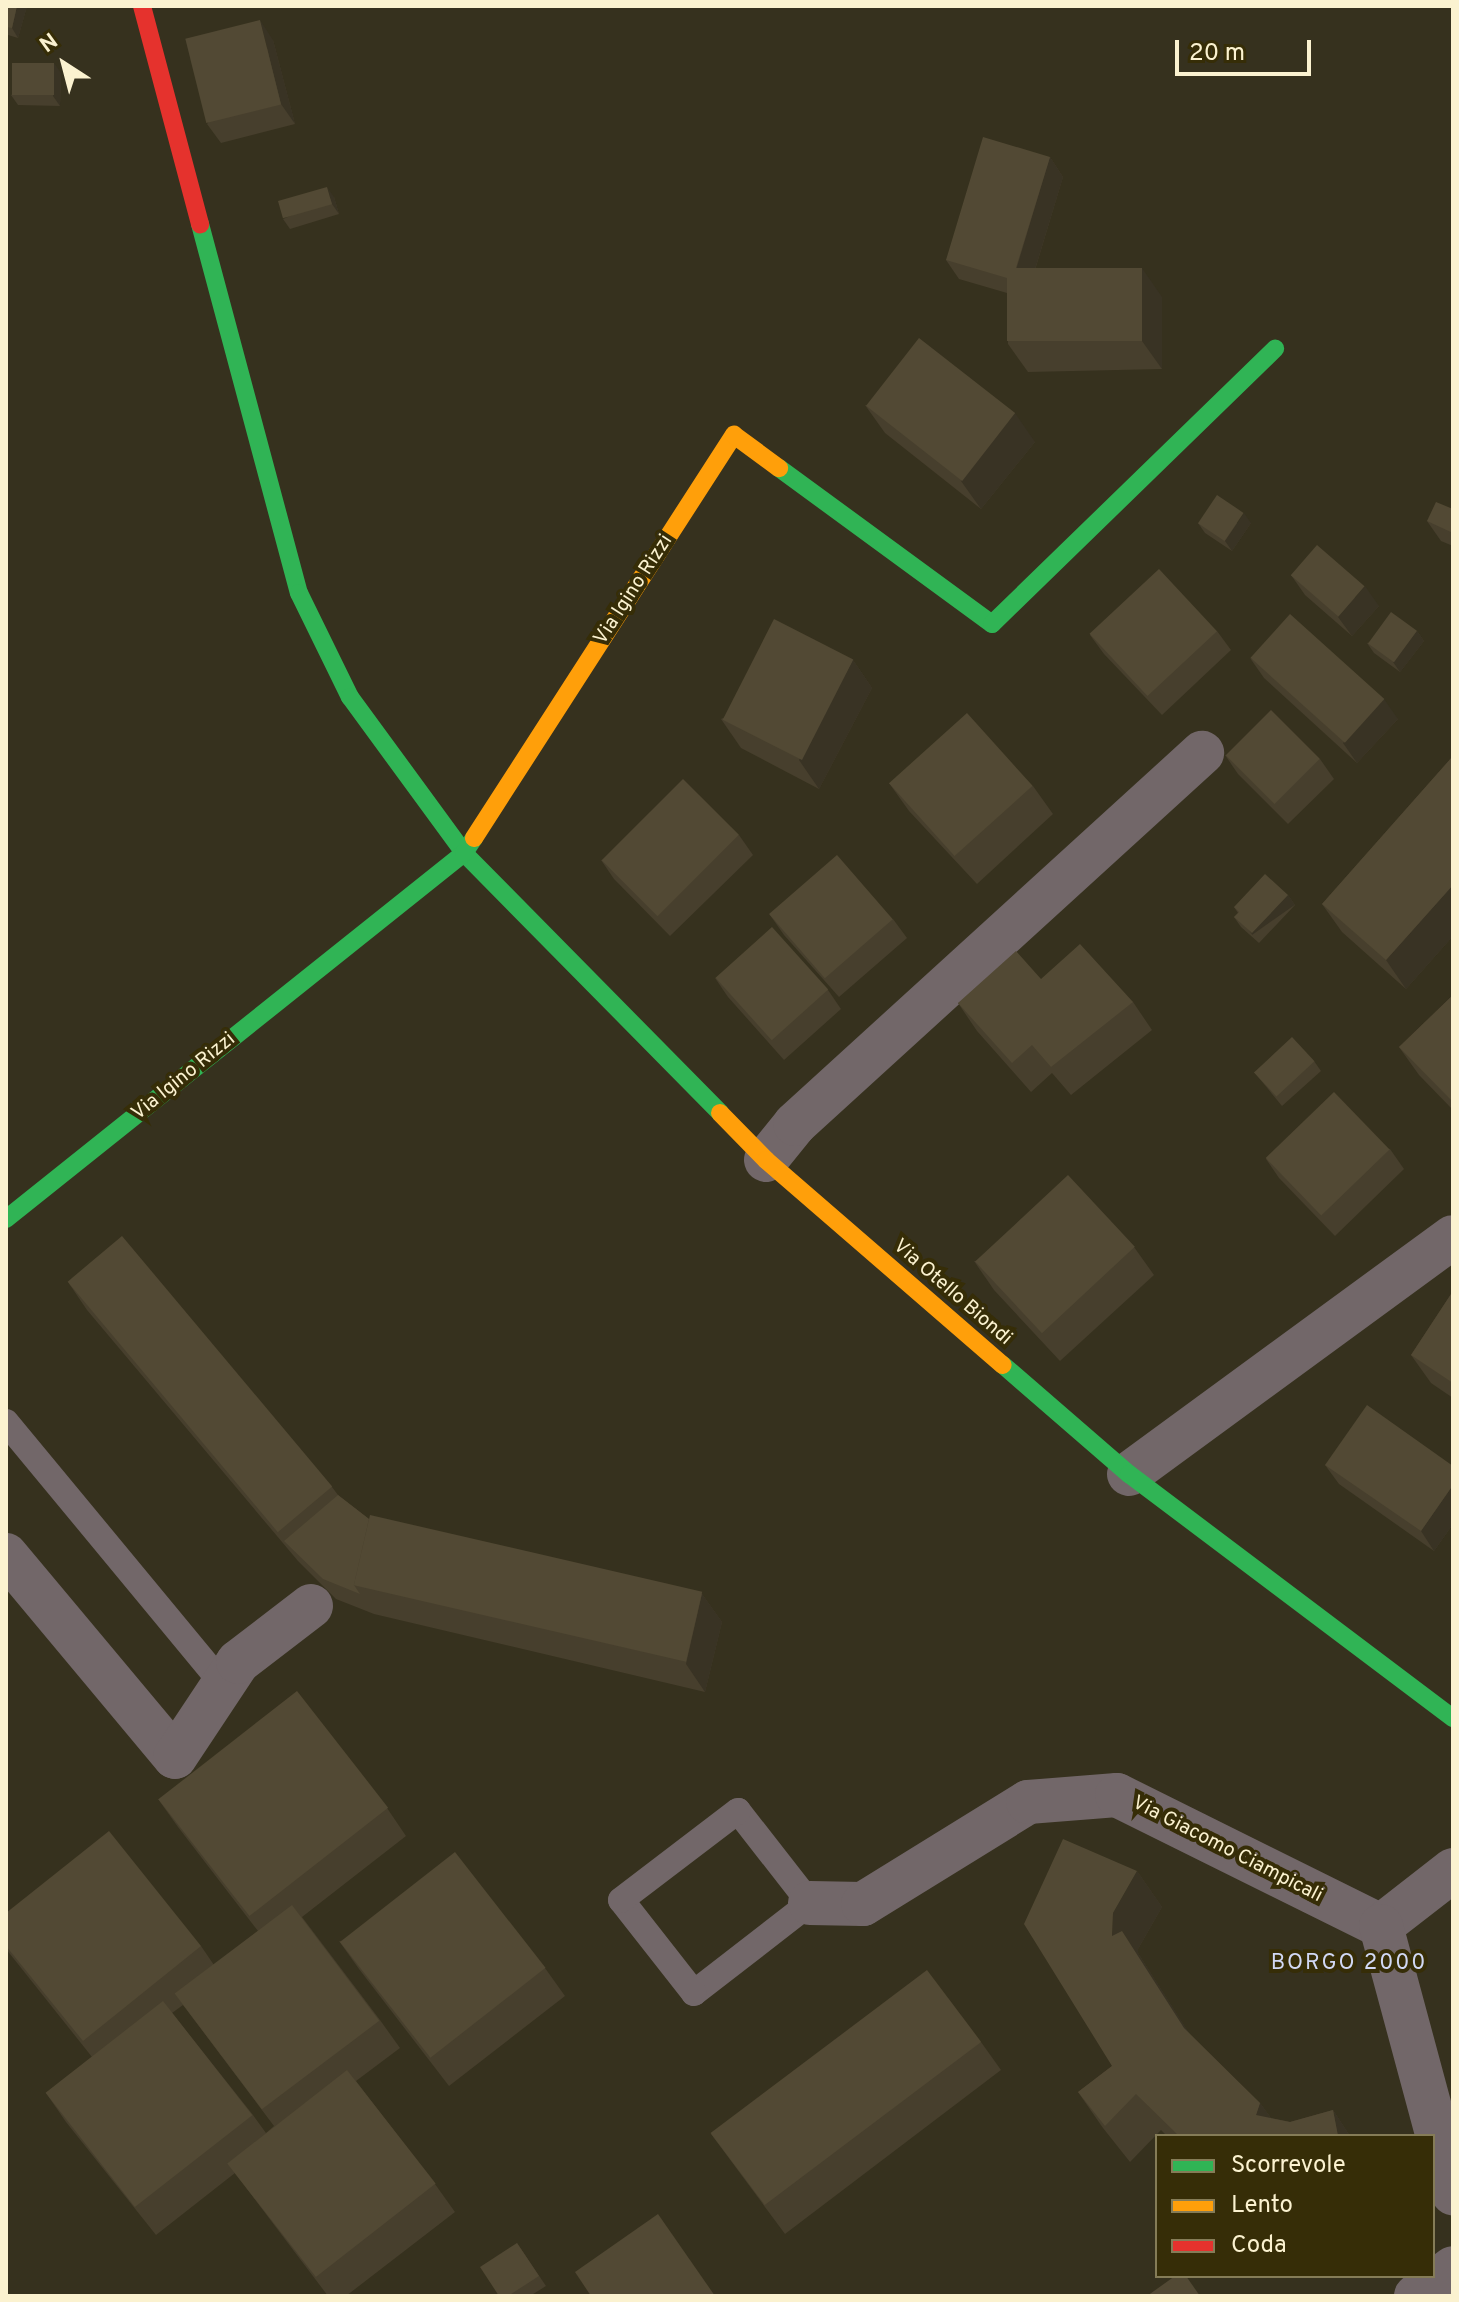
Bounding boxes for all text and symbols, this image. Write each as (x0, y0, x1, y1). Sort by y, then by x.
north arrow (24, 24, 104, 104)
scale bar (1179, 24, 1315, 74)
text: N (35, 29, 64, 60)
text: 20 m (1189, 39, 1245, 69)
street label: Via Igino Rizzi (589, 530, 679, 650)
street label: Via Igino Rizzi (127, 1028, 241, 1126)
street label: Via Otello Biondi (888, 1235, 1016, 1351)
street label: Via Giacomo Ciampicali (1128, 1792, 1326, 1908)
district label: BORGO 2000 (1271, 1951, 1427, 1977)
legend (1155, 2134, 1435, 2278)
text: Scorrevole (1231, 2151, 1346, 2181)
text: Lento (1231, 2191, 1293, 2221)
text: Coda (1231, 2231, 1287, 2261)

